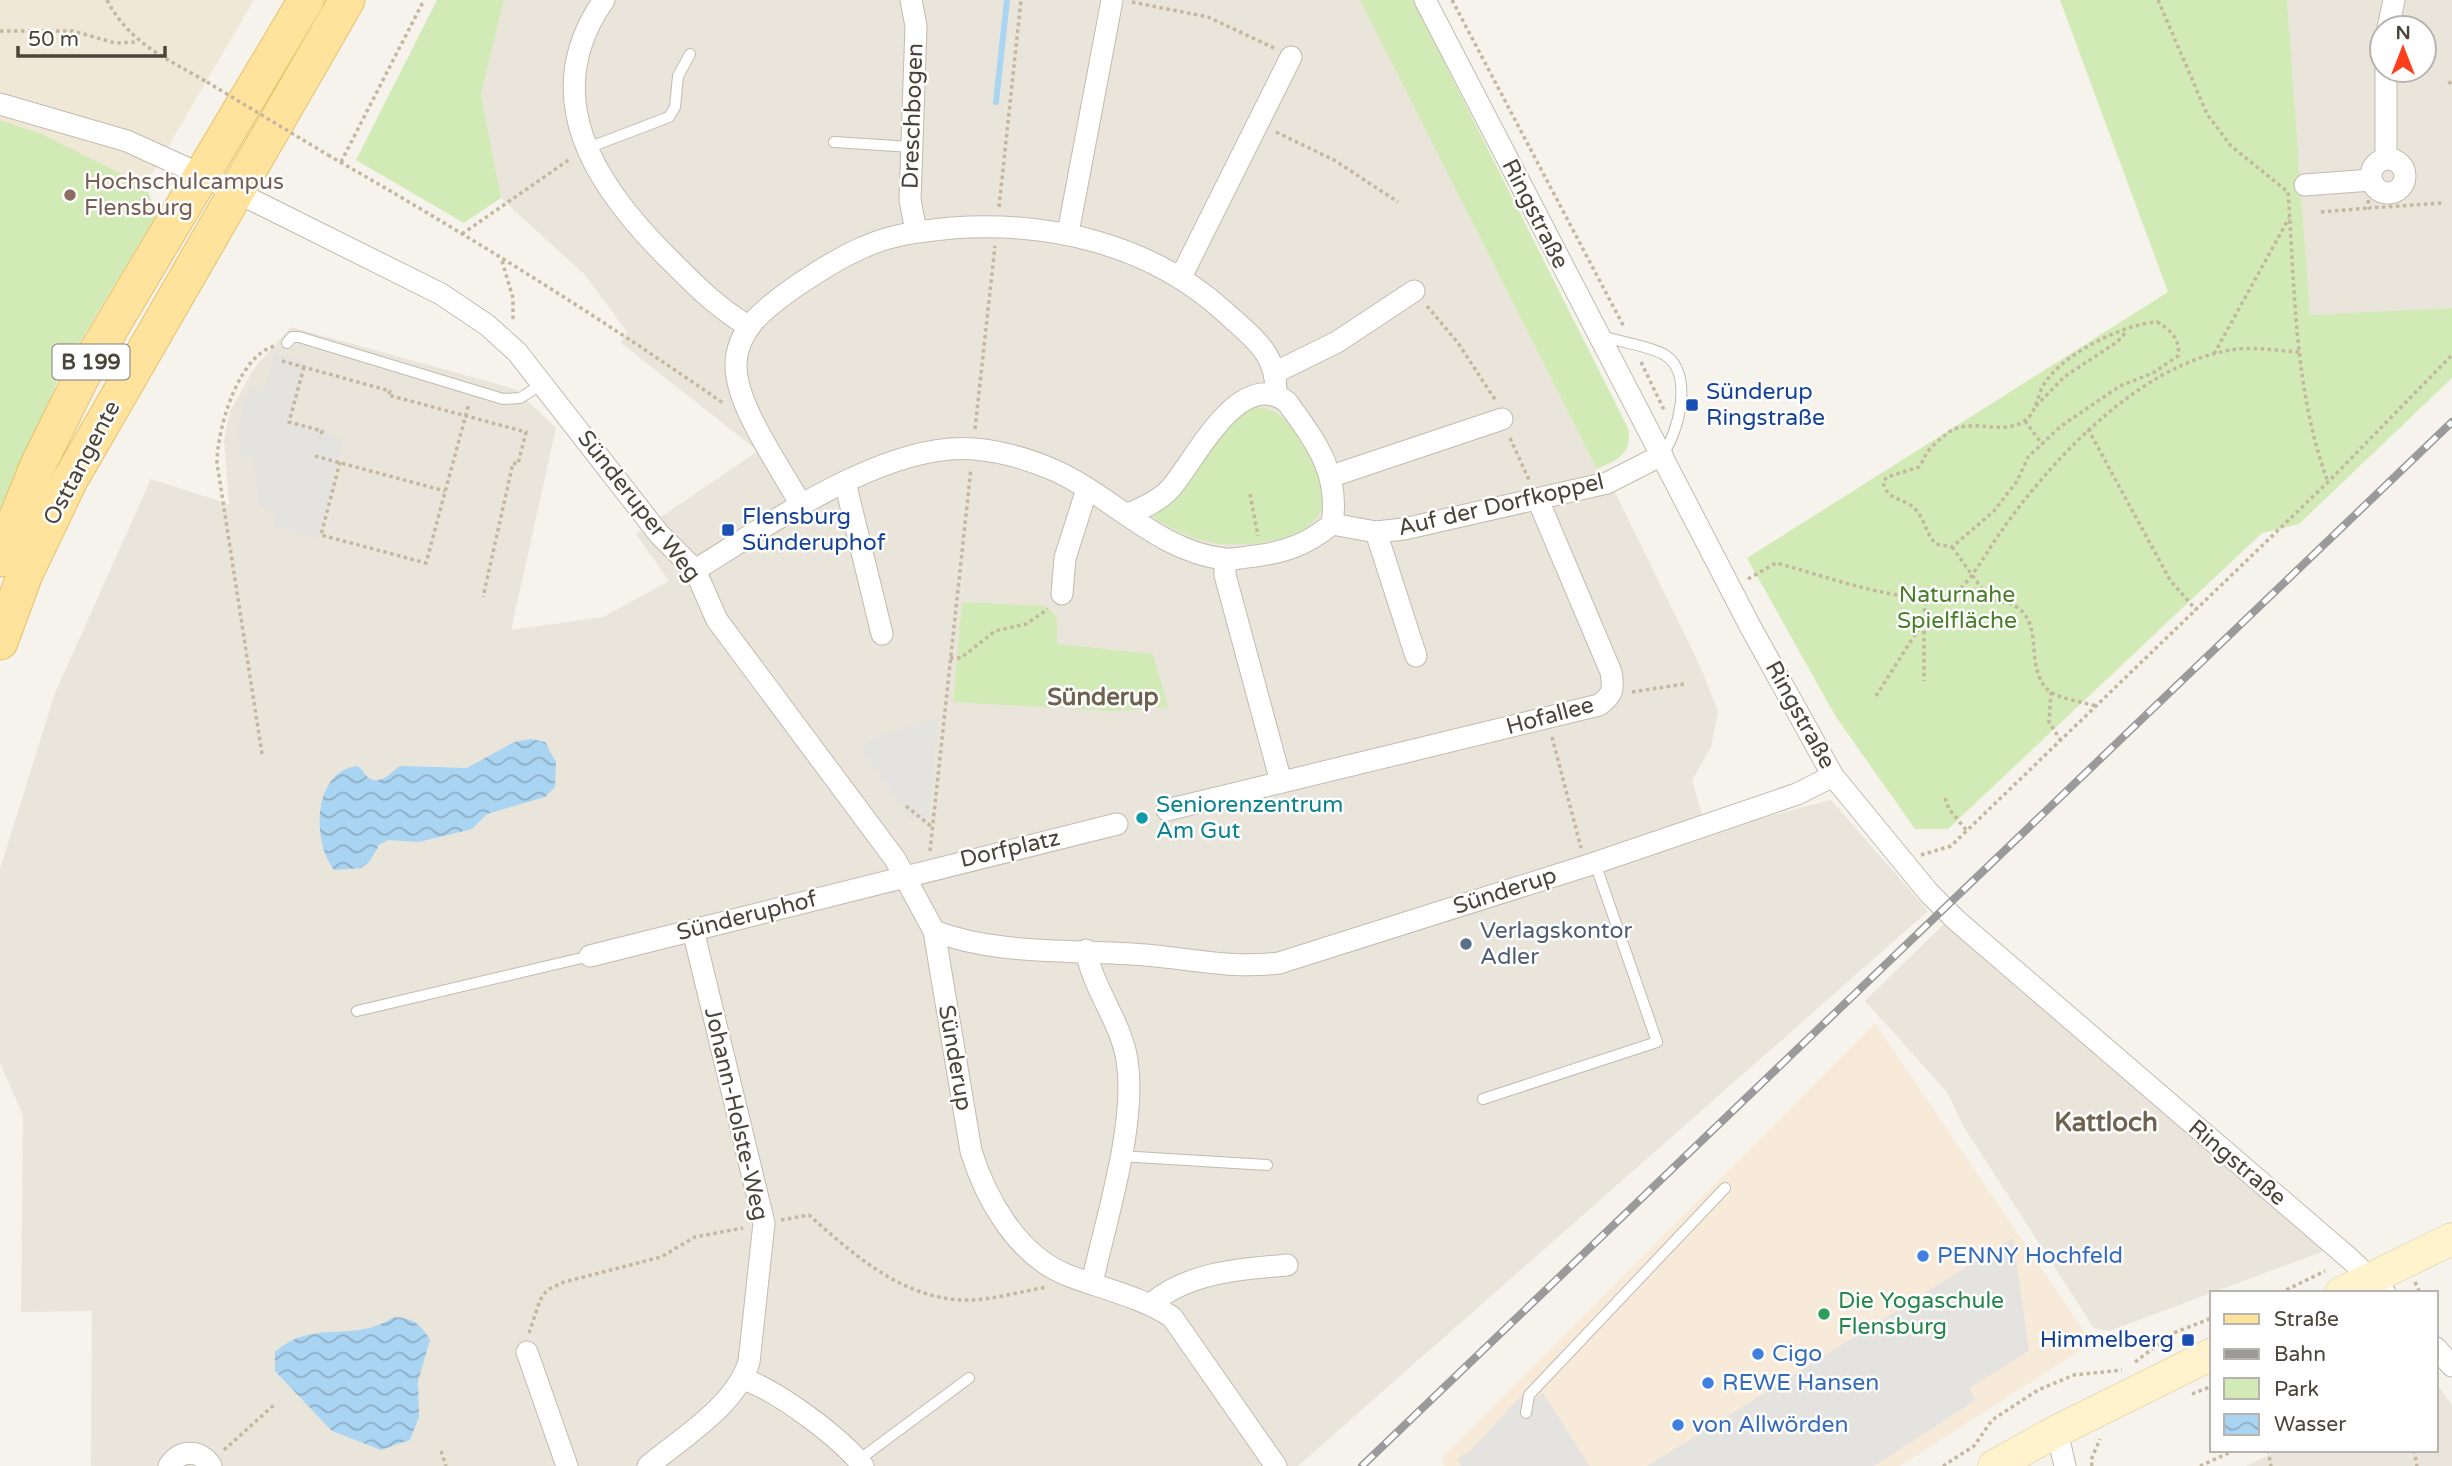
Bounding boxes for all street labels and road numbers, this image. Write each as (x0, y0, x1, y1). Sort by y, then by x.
street label: Dreschbogen (896, 43, 930, 189)
street label: Ringstraße (1495, 155, 1575, 273)
road number: B 199 (52, 344, 130, 380)
street label: Osttangente (38, 396, 126, 530)
street label: Sünderuper Weg (571, 425, 707, 587)
street label: Auf der Dorfkoppel (1395, 468, 1607, 542)
street label: Ringstraße (1759, 656, 1841, 774)
street label: Hofallee (1503, 691, 1597, 741)
street label: Dorfplatz (957, 824, 1063, 874)
street label: Sünderup (1450, 861, 1560, 921)
street label: Sünderuphof (674, 885, 820, 947)
street label: Sünderup (932, 1003, 978, 1113)
street label: Johann-Holste-Weg (698, 1005, 774, 1223)
street label: Ringstraße (2182, 1114, 2292, 1212)

